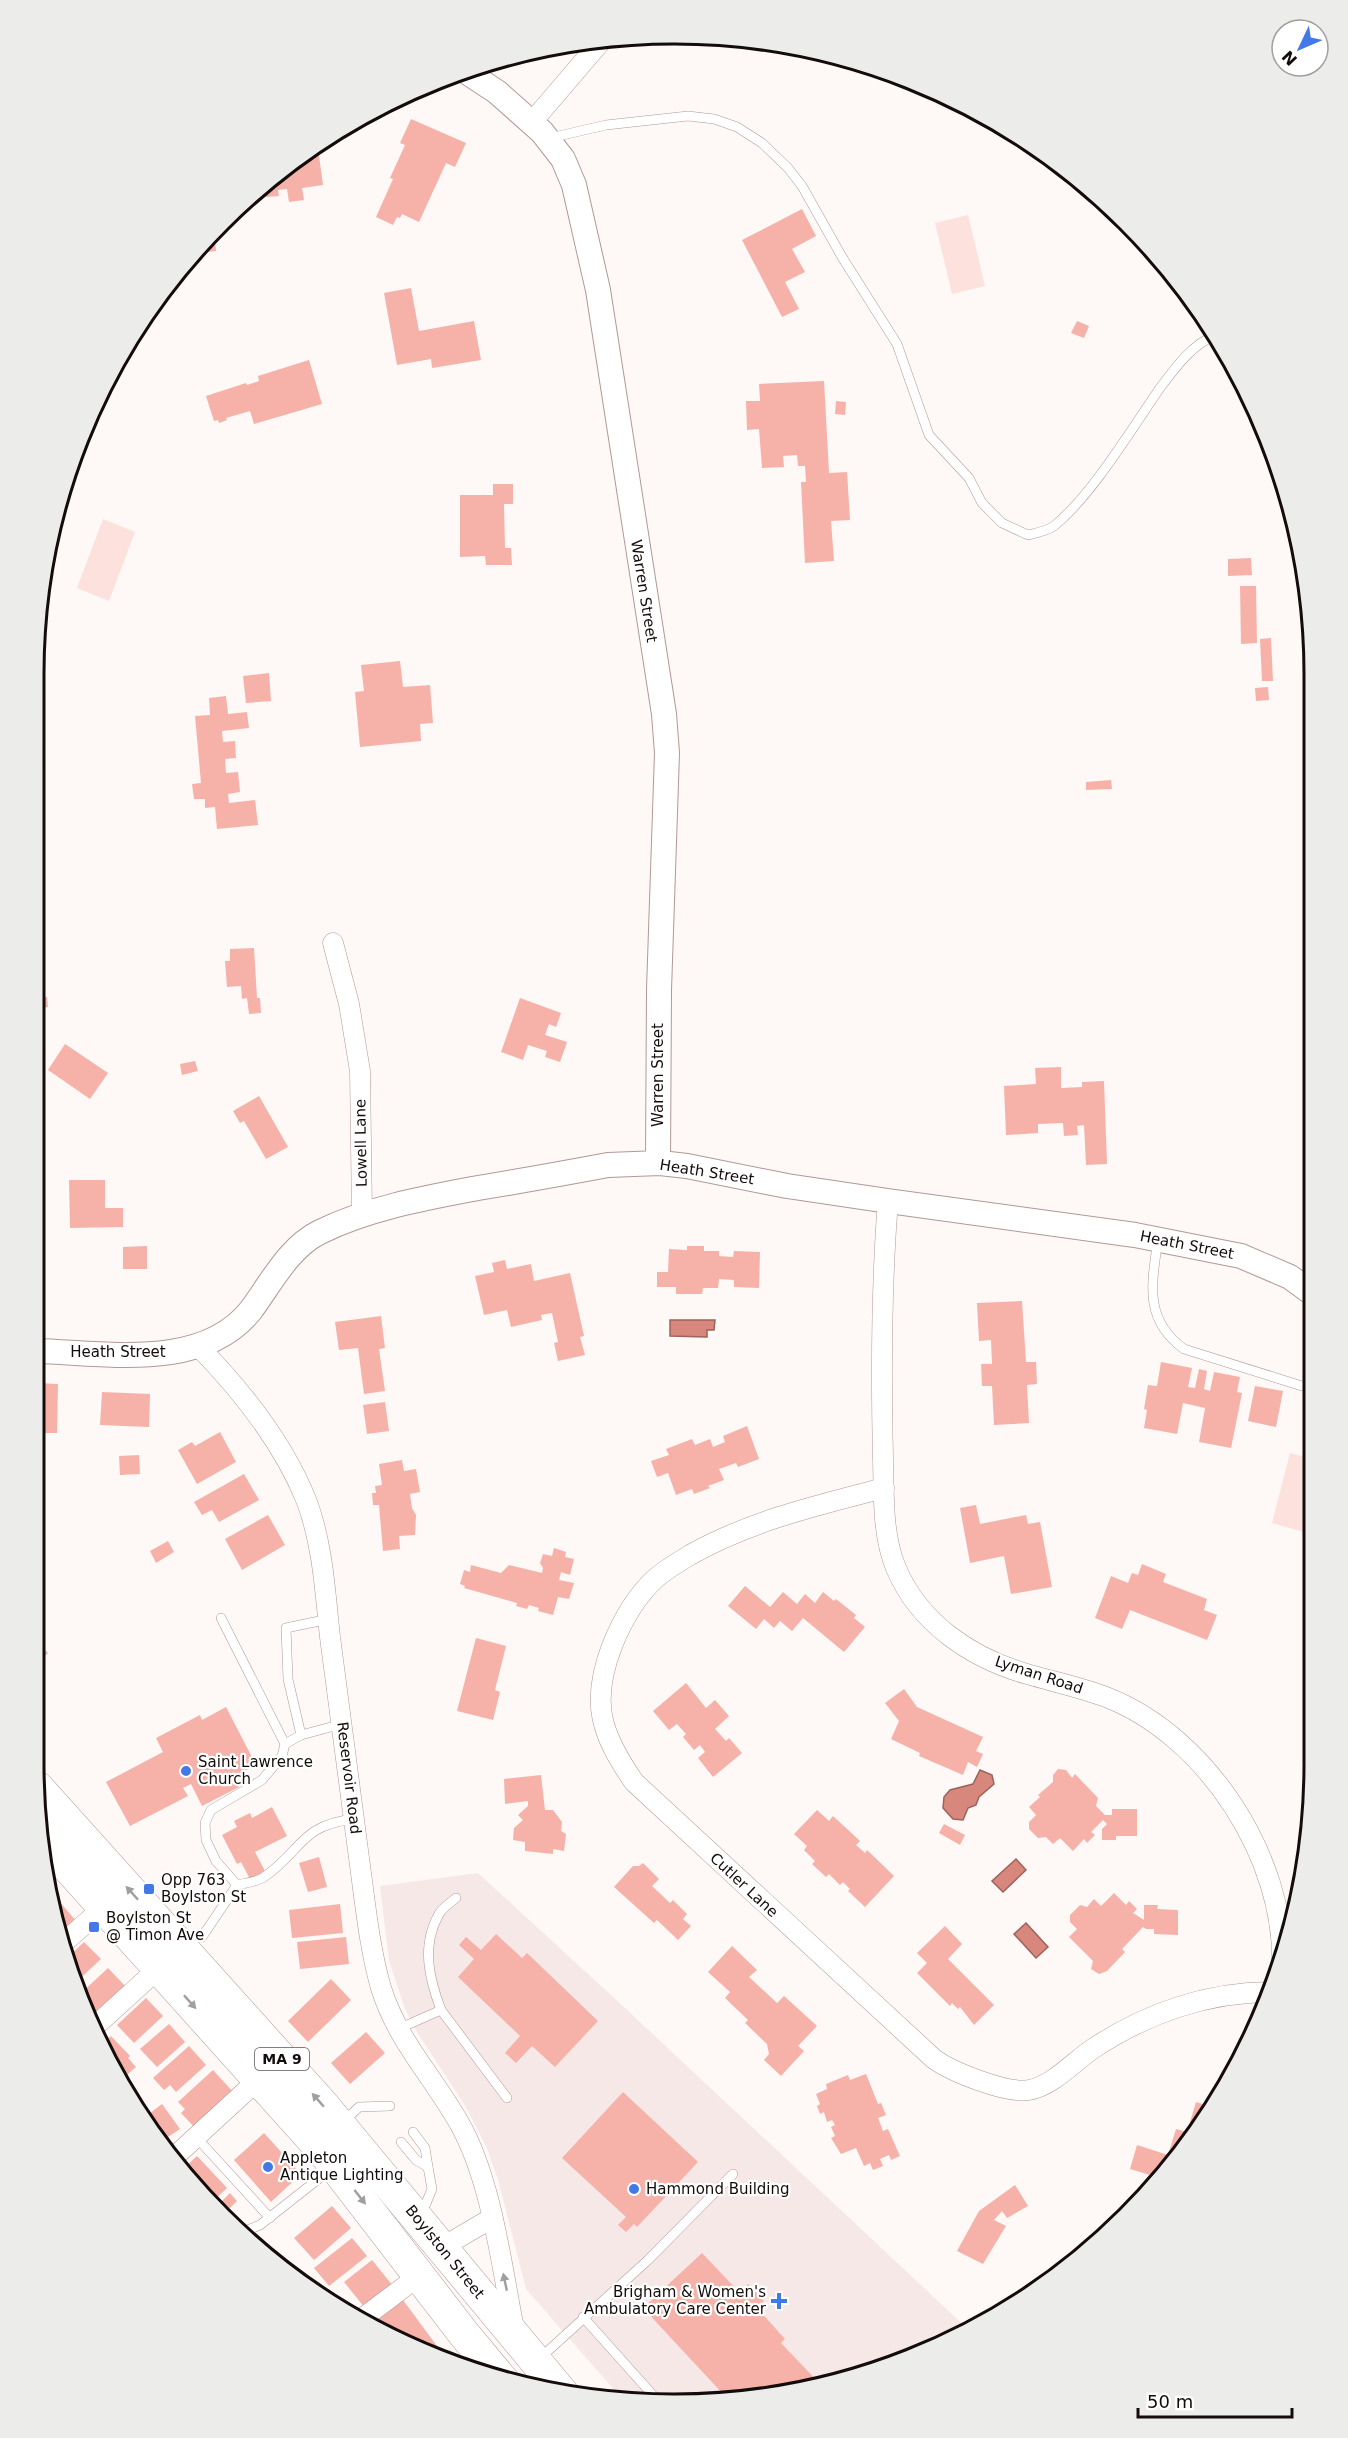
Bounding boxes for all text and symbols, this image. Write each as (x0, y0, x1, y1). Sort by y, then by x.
north arrow (1270, 18, 1330, 78)
text: N (1278, 47, 1301, 69)
street label: Warren Street (627, 538, 661, 644)
street label: Warren Street (649, 1023, 667, 1127)
street label: Lowell Lane (351, 1099, 371, 1187)
street label: Heath Street (658, 1156, 756, 1188)
street label: Heath Street (1138, 1227, 1236, 1263)
street label: Heath Street (70, 1343, 166, 1361)
street label: Lyman Road (993, 1652, 1085, 1698)
street label: Reservoir Road (333, 1721, 365, 1835)
place label: Saint Lawrence Church (198, 1753, 313, 1788)
marker: Saint Lawrence Church (179, 1764, 193, 1778)
street label: Cutler Lane (706, 1849, 782, 1921)
place label: Opp 763 Boylston St (161, 1871, 246, 1906)
marker: Opp 763 Boylston St (142, 1882, 156, 1896)
one-way arrow (125, 1885, 139, 1900)
place label: Boylston St @ Timon Ave (106, 1909, 204, 1944)
marker: Boylston St @ Timon Ave (87, 1920, 101, 1934)
one-way arrow (183, 1995, 197, 2010)
road number: MA 9 (255, 2048, 309, 2070)
one-way arrow (312, 2093, 325, 2108)
place label: Appleton Antique Lighting (280, 2149, 403, 2184)
marker: Appleton Antique Lighting (261, 2160, 275, 2174)
place label: Hammond Building (646, 2180, 790, 2198)
marker: Hammond Building (627, 2182, 641, 2196)
one-way arrow (353, 2189, 366, 2205)
street label: Boylston Street (402, 2202, 488, 2303)
one-way arrow (500, 2272, 509, 2291)
place label: Brigham & Women's Ambulatory Care Center (584, 2283, 767, 2318)
marker: Brigham & Women's Ambulatory Care Center (770, 2292, 788, 2310)
scale bar (1138, 2381, 1292, 2419)
text: 50 m (1147, 2391, 1193, 2412)

